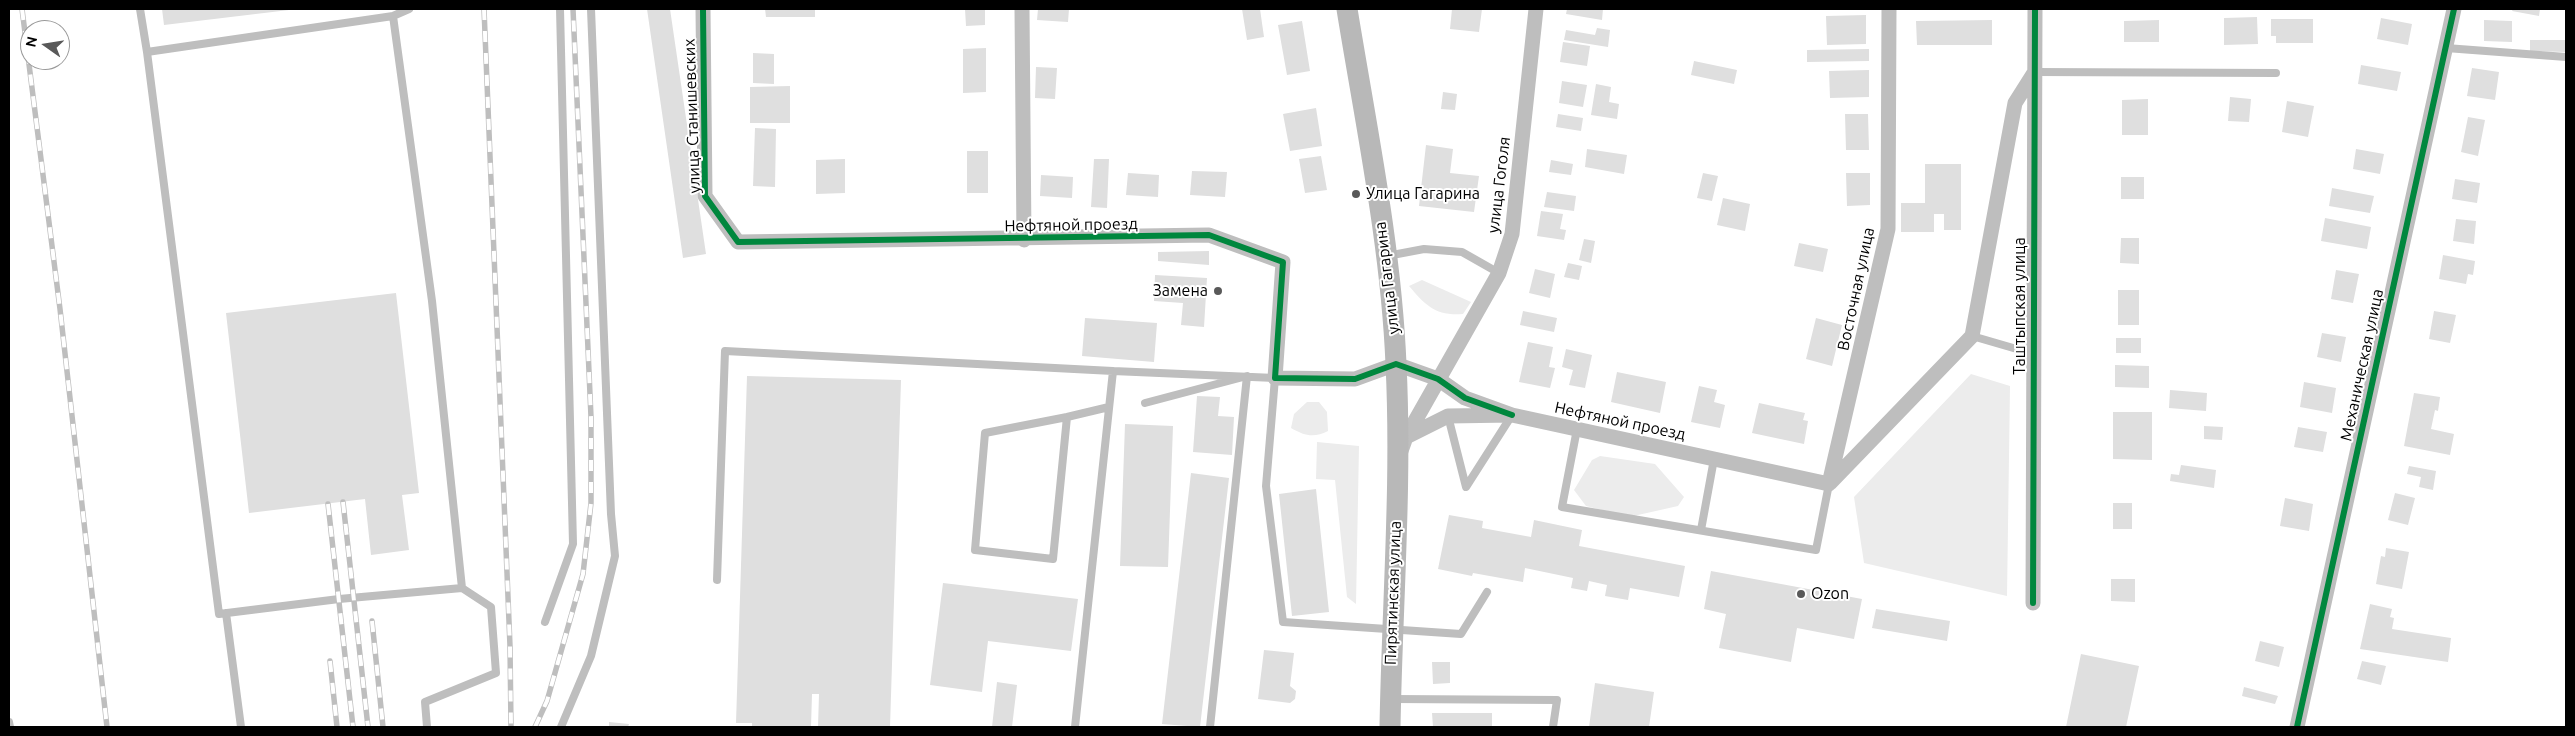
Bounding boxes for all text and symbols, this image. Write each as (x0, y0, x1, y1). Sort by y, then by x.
north arrow (20, 20, 70, 70)
text: N (22, 35, 40, 49)
street label: улица Станишевских (680, 38, 704, 194)
street label: улица Гоголя (1484, 136, 1514, 234)
place label: Улица Гагарина (1366, 184, 1480, 204)
marker: Улица Гагарина (1350, 188, 1362, 200)
street label: Нефтяной проезд (1004, 214, 1138, 236)
street label: улица Гагарина (1371, 221, 1403, 335)
street label: Восточная улица (1834, 226, 1878, 352)
street label: Таштыпская улица (2010, 237, 2030, 375)
place label: Замена (1153, 281, 1208, 301)
marker: Замена (1212, 285, 1224, 297)
street label: Механическая улица (2336, 287, 2388, 443)
street label: Нефтяной проезд (1553, 398, 1687, 444)
street label: Пирятинская улица (1381, 521, 1405, 665)
place label: Ozon (1811, 584, 1849, 604)
marker: Ozon (1795, 588, 1807, 600)

